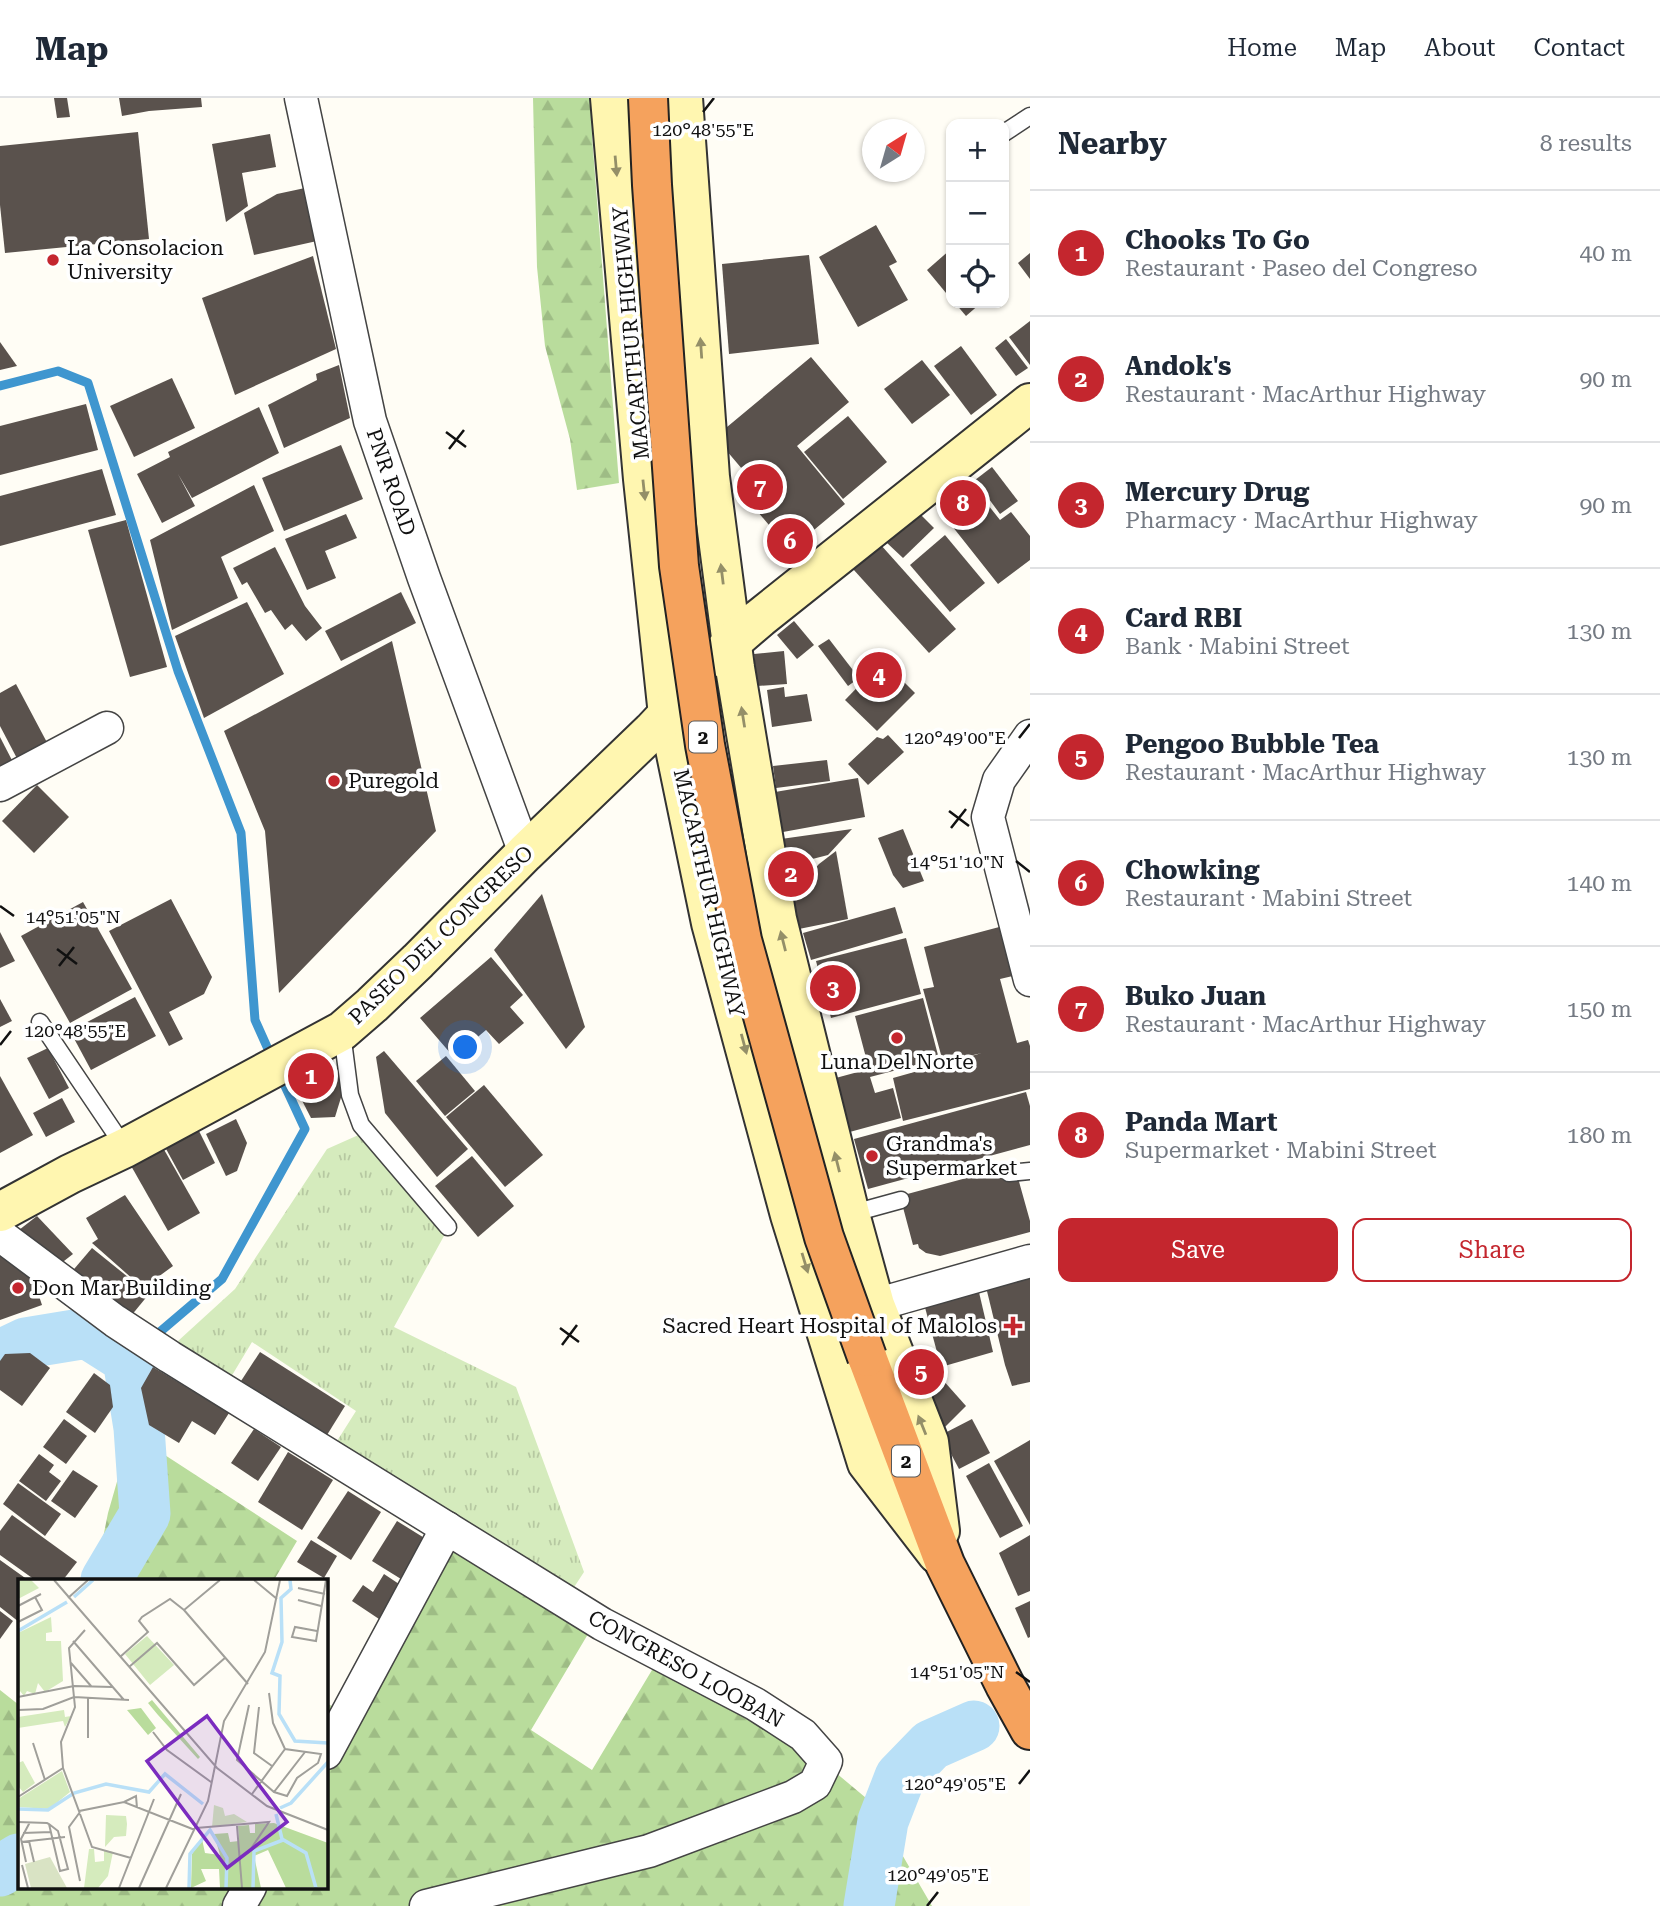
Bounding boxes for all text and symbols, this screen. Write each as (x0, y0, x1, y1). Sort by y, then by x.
text: Map (35, 29, 109, 68)
text: Home (1227, 34, 1297, 62)
text: Map (1335, 34, 1386, 62)
text: About (1424, 34, 1495, 62)
text: Contact (1533, 34, 1625, 62)
text: 120°48'55"E (652, 119, 754, 140)
north arrow (862, 119, 925, 182)
map controls (946, 119, 1009, 308)
button: + (946, 119, 1009, 182)
text: Nearby (1058, 126, 1167, 161)
text: 8 results (1540, 130, 1632, 157)
one-way arrow (611, 155, 622, 177)
button: − (946, 182, 1009, 245)
street label: MACARTHUR HIGHWAY (608, 205, 654, 461)
text: Chooks To Go (1125, 225, 1310, 255)
place label: La Consolacion University (67, 236, 224, 284)
text: 1 (1075, 240, 1087, 267)
text: 40 m (1579, 240, 1632, 267)
button: locate (946, 245, 1009, 308)
marker: La Consolacion University (45, 252, 61, 268)
text: Restaurant · Paseo del Congreso (1125, 255, 1478, 282)
one-way arrow (696, 337, 707, 359)
text: Andok's (1125, 351, 1231, 381)
text: 2 (1075, 366, 1087, 393)
text: 90 m (1579, 366, 1632, 393)
text: Restaurant · MacArthur Highway (1125, 381, 1486, 408)
street label: PNR ROAD (361, 425, 421, 539)
pin: 7 (737, 461, 783, 513)
pin: 8 (940, 477, 986, 529)
text: Mercury Drug (1125, 477, 1309, 507)
one-way arrow (639, 479, 650, 501)
text: 3 (1075, 492, 1087, 519)
text: 90 m (1579, 492, 1632, 519)
text: Pharmacy · MacArthur Highway (1125, 507, 1477, 534)
pin: 6 (767, 515, 813, 567)
one-way arrow (717, 563, 728, 585)
text: Card RBI (1125, 603, 1242, 633)
text: 4 (1075, 618, 1087, 645)
text: 130 m (1567, 618, 1632, 645)
text: Bank · Mabini Street (1125, 633, 1350, 660)
pin: 4 (856, 649, 902, 701)
one-way arrow (737, 706, 748, 728)
road number: 2 (689, 722, 717, 752)
text: 120°49'00"E (904, 727, 1006, 748)
text: Pengoo Bubble Tea (1125, 729, 1379, 759)
text: 5 (1075, 744, 1087, 771)
text: 130 m (1567, 744, 1632, 771)
text: Restaurant · MacArthur Highway (1125, 759, 1486, 786)
street label: MACARTHUR HIGHWAY (669, 767, 749, 1020)
place label: Puregold (348, 769, 440, 793)
marker: Puregold (326, 773, 342, 789)
street label: PASEO DEL CONGRESO (344, 841, 538, 1029)
pin: 2 (768, 848, 814, 900)
text: 14°51'10"N (910, 851, 1004, 872)
text: Chowking (1125, 855, 1260, 885)
text: 6 (1075, 870, 1087, 897)
text: 140 m (1567, 870, 1632, 897)
text: Restaurant · Mabini Street (1125, 885, 1412, 912)
text: 14°51'05"N (26, 906, 120, 927)
one-way arrow (777, 930, 788, 952)
pin: 3 (810, 962, 856, 1014)
text: Buko Juan (1125, 981, 1266, 1011)
text: 7 (1075, 996, 1087, 1023)
text: 150 m (1567, 996, 1632, 1023)
text: Restaurant · MacArthur Highway (1125, 1011, 1486, 1038)
text: 120°48'55"E (24, 1020, 126, 1041)
your location (448, 1030, 482, 1064)
marker: Luna Del Norte (889, 1030, 905, 1046)
one-way arrow (739, 1033, 750, 1055)
pin: 1 (288, 1050, 334, 1102)
place label: Luna Del Norte (820, 1050, 974, 1074)
text: Panda Mart (1125, 1107, 1277, 1137)
text: 8 (1075, 1122, 1087, 1149)
text: 180 m (1567, 1122, 1632, 1149)
place label: Grandma's Supermarket (886, 1132, 1017, 1180)
text: Supermarket · Mabini Street (1125, 1137, 1437, 1164)
marker: Grandma's Supermarket (864, 1148, 880, 1164)
one-way arrow (831, 1151, 842, 1173)
button: Save (1058, 1218, 1338, 1282)
button: Share (1352, 1218, 1632, 1282)
one-way arrow (801, 1253, 811, 1274)
place label: Don Mar Building (32, 1276, 211, 1300)
marker: Don Mar Building (10, 1280, 26, 1296)
place label: Sacred Heart Hospital of Malolos (662, 1314, 997, 1338)
marker: Sacred Heart Hospital of Malolos (1003, 1316, 1023, 1336)
pin: 5 (898, 1346, 944, 1398)
one-way arrow (916, 1414, 927, 1435)
road number: 2 (892, 1446, 920, 1476)
inset map (18, 1579, 327, 1888)
street label: CONGRESO LOOBAN (584, 1605, 788, 1733)
text: 14°51'05"N (910, 1661, 1004, 1682)
text: 120°49'05"E (904, 1773, 1006, 1794)
text: 120°49'05"E (887, 1864, 989, 1885)

